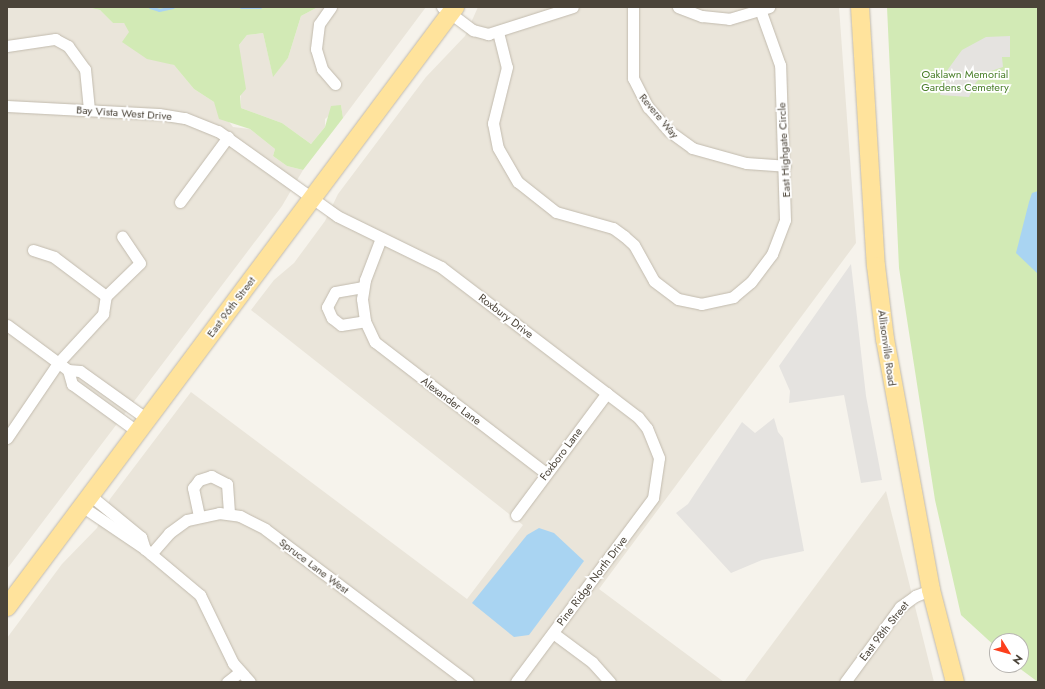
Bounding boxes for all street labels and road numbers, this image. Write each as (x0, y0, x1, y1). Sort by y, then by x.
street label: Revere Way (636, 91, 682, 141)
street label: East Highgate Circle (775, 102, 793, 198)
street label: Bay Vista West Drive (76, 103, 172, 123)
street label: East 96th Street (204, 274, 258, 340)
street label: Roxbury Drive (476, 291, 536, 341)
street label: Allisonville Road (875, 309, 899, 387)
street label: Alexander Lane (418, 374, 484, 428)
street label: Foxboro Lane (537, 425, 585, 483)
street label: Pine Ridge North Drive (554, 534, 630, 628)
street label: Spruce Lane West (277, 536, 351, 596)
street label: East 98th Street (857, 599, 911, 663)

